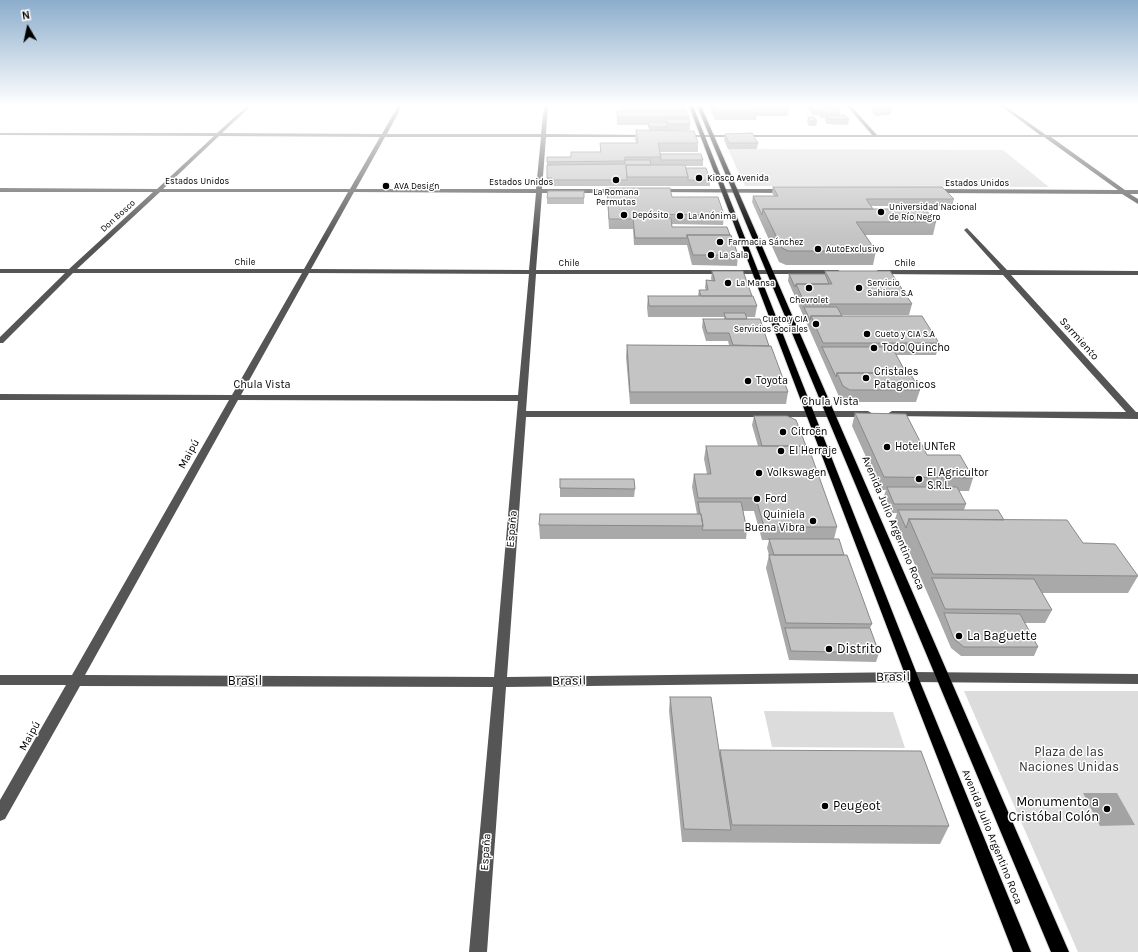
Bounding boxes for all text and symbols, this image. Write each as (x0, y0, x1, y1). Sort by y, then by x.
north arrow (8, 8, 48, 48)
text: N (21, 9, 31, 23)
marker: Kiosco Avenida (694, 173, 704, 183)
place label: Kiosco Avenida (707, 173, 769, 183)
marker: La Romana Permutas (611, 175, 621, 185)
street label: Estados Unidos (165, 176, 229, 186)
street label: Estados Unidos (489, 177, 553, 187)
street label: Estados Unidos (945, 178, 1009, 188)
marker: AVA Design (381, 181, 391, 191)
place label: AVA Design (394, 181, 439, 191)
place label: La Romana Permutas (593, 187, 639, 208)
street label: Don Bosco (98, 198, 138, 234)
place label: Universidad Nacional de Río Negro (889, 202, 977, 223)
marker: Universidad Nacional de Río Negro (876, 207, 886, 217)
marker: Depósito (619, 210, 629, 220)
place label: Depósito (632, 210, 668, 220)
marker: La Anónima (675, 211, 685, 221)
place label: La Anónima (688, 211, 736, 221)
marker: Farmacia Sánchez (715, 237, 725, 247)
place label: Farmacia Sánchez (728, 237, 803, 247)
marker: AutoExclusivo (813, 244, 823, 254)
place label: AutoExclusivo (826, 244, 884, 254)
marker: La Sala (706, 250, 716, 260)
place label: La Sala (719, 250, 748, 260)
street label: Chile (235, 257, 255, 267)
street label: Chile (559, 258, 579, 268)
street label: Chile (895, 258, 915, 268)
marker: La Mansa (723, 278, 733, 288)
place label: La Mansa (736, 278, 775, 288)
place label: Servicio Sahiora S.A (867, 278, 913, 299)
marker: Chevrolet (804, 283, 814, 293)
marker: Servicio Sahiora S.A (854, 283, 864, 293)
place label: Chevrolet (790, 295, 828, 305)
place label: Cueto y CIA Servicios Sociales (734, 314, 808, 335)
street label: Sarmiento (1056, 315, 1102, 363)
marker: Cueto y CIA Servicios Sociales (811, 319, 821, 329)
marker: Cueto y CIA S.A (862, 329, 872, 339)
place label: Cueto y CIA S.A (875, 329, 935, 339)
place label: Todo Quincho (882, 341, 950, 355)
marker: Todo Quincho (869, 343, 879, 353)
place label: Cristales Patagonicos (874, 365, 936, 391)
marker: Cristales Patagonicos (861, 373, 871, 383)
place label: Toyota (756, 374, 788, 388)
marker: Toyota (743, 376, 753, 386)
street label: Chula Vista (233, 378, 291, 392)
street label: Chula Vista (801, 395, 859, 409)
place label: Citroën (791, 425, 827, 439)
marker: Citroën (778, 427, 788, 437)
street label: Maipú (176, 437, 202, 471)
place label: Hotel UNTeR (895, 440, 956, 454)
marker: Hotel UNTeR (882, 442, 892, 452)
place label: El Herraje (789, 444, 837, 458)
marker: El Herraje (776, 446, 786, 456)
street label: Avenida Julio Argentino Roca (859, 454, 927, 592)
place label: Volkswagen (767, 466, 826, 480)
place label: El Agricultor S.R.L. (927, 466, 988, 492)
marker: Volkswagen (754, 468, 764, 478)
marker: El Agricultor S.R.L. (914, 474, 924, 484)
place label: Ford (765, 492, 787, 506)
marker: Ford (752, 494, 762, 504)
place label: Quiniela Buena Vibra (745, 508, 805, 534)
street label: España (504, 510, 520, 548)
marker: Quiniela Buena Vibra (808, 516, 818, 526)
place label: La Baguette (967, 628, 1037, 644)
marker: La Baguette (954, 631, 964, 641)
place label: Distrito (837, 641, 882, 657)
marker: Distrito (824, 644, 834, 654)
street label: Brasil (876, 669, 910, 685)
street label: Brasil (228, 673, 262, 689)
street label: Brasil (552, 673, 586, 689)
street label: Maipú (17, 719, 43, 753)
park label: Plaza de las Naciones Unidas (1019, 744, 1119, 775)
street label: Avenida Julio Argentino Roca (959, 768, 1025, 906)
place label: Monumento a Cristóbal Colón (1008, 794, 1099, 825)
place label: Peugeot (833, 798, 881, 814)
marker: Peugeot (820, 801, 830, 811)
marker: Monumento a Cristóbal Colón (1102, 804, 1112, 814)
street label: España (478, 833, 494, 871)

